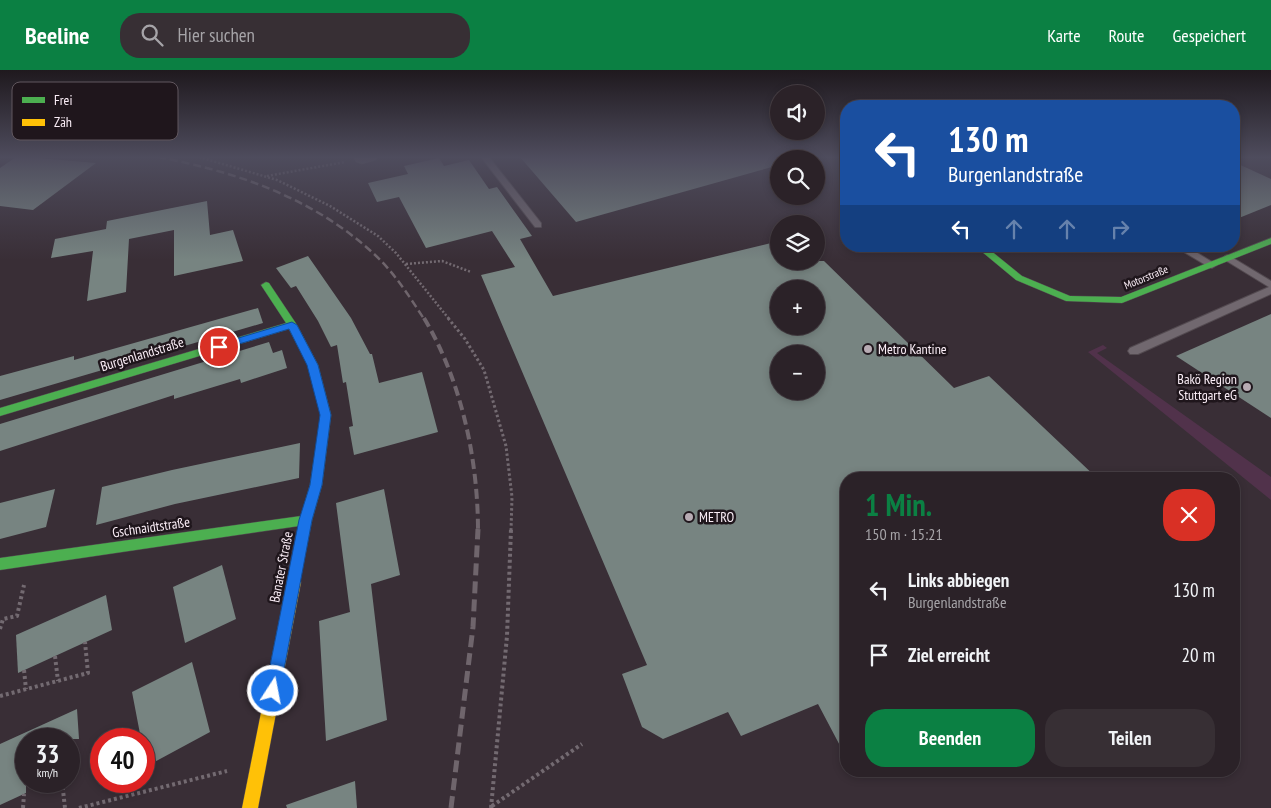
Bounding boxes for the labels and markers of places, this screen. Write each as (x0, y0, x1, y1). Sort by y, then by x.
pin (198, 326, 240, 368)
place label: Metro Kantine (878, 340, 947, 358)
marker: Metro Kantine (862, 343, 874, 355)
place label: Bakö Region Stuttgart eG (1177, 370, 1237, 404)
marker: Bakö Region Stuttgart eG (1241, 381, 1253, 393)
place label: METRO (699, 508, 735, 526)
marker: METRO (683, 511, 695, 523)

